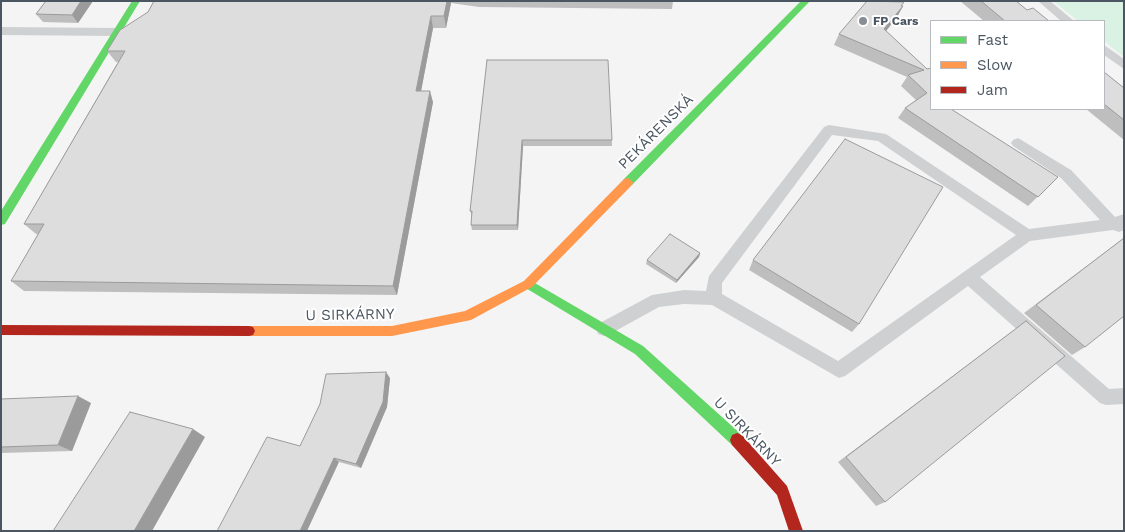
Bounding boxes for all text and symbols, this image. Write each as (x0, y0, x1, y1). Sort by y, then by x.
place label: FP Cars (873, 14, 918, 28)
marker: FP Cars (857, 15, 869, 27)
legend (930, 20, 1105, 110)
text: Fast (977, 31, 1008, 49)
text: Slow (977, 56, 1013, 74)
text: Jam (977, 81, 1008, 99)
street label: PEKÁRENSKÁ (615, 91, 697, 173)
street label: U SIRKÁRNY (305, 305, 395, 325)
street label: U SIRKÁRNY (710, 394, 784, 470)

